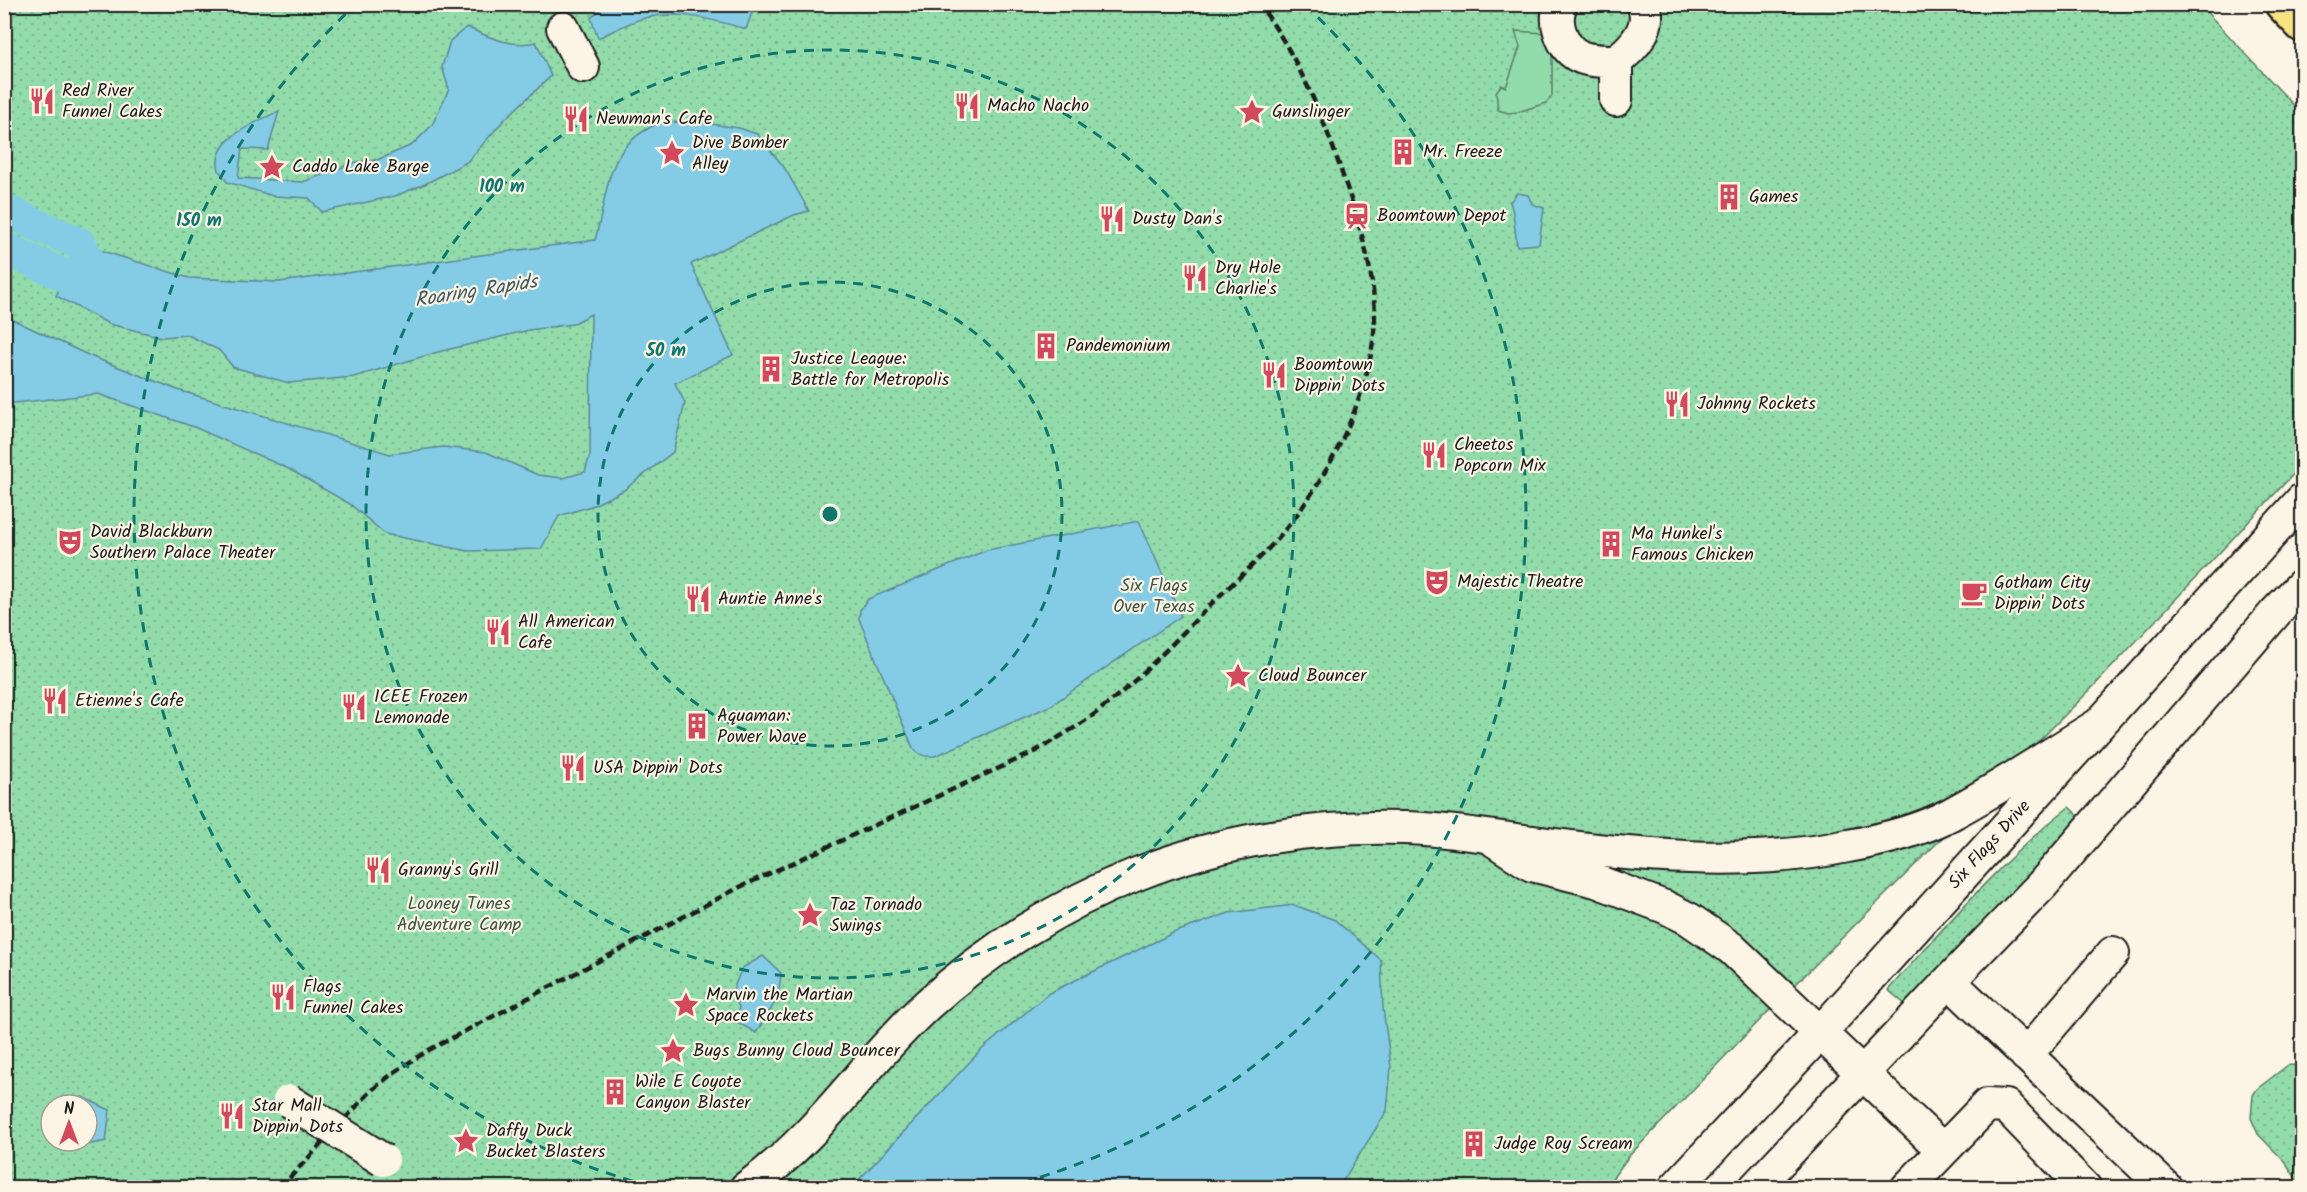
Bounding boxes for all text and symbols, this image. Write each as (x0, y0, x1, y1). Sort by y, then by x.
place label: Red River Funnel Cakes (62, 77, 163, 127)
restaurant icon: Red River Funnel Cakes (27, 86, 57, 116)
restaurant icon: Macho Nacho (952, 91, 982, 121)
place label: Macho Nacho (987, 92, 1089, 121)
place icon: Gunslinger (1237, 97, 1267, 127)
place label: Gunslinger (1272, 98, 1351, 127)
restaurant icon: Newman's Cafe (561, 104, 591, 134)
place label: Newman's Cafe (596, 105, 712, 134)
place label: Dive Bomber Alley (692, 129, 789, 179)
building icon: Mr. Freeze (1388, 137, 1418, 167)
place icon: Dive Bomber Alley (657, 138, 687, 168)
place label: Mr. Freeze (1423, 138, 1502, 167)
place icon: Caddo Lake Barge (257, 152, 287, 182)
place label: Caddo Lake Barge (292, 153, 429, 182)
text: 100 m (479, 173, 525, 202)
building icon: Games (1714, 182, 1744, 212)
place label: Games (1749, 183, 1799, 212)
station icon: Boomtown Depot (1342, 201, 1372, 231)
place label: Boomtown Depot (1377, 202, 1508, 231)
restaurant icon: Dusty Dan's (1097, 204, 1127, 234)
place label: Dusty Dan's (1132, 205, 1223, 234)
text: 150 m (176, 207, 222, 236)
place label: Dry Hole Charlie's (1215, 254, 1281, 304)
restaurant icon: Dry Hole Charlie's (1180, 263, 1210, 293)
water label: Roaring Rapids (412, 266, 542, 317)
building icon: Pandemonium (1031, 331, 1061, 361)
place label: Pandemonium (1066, 332, 1170, 361)
text: 50 m (645, 337, 686, 366)
place label: Justice League: Battle for Metropolis (791, 345, 949, 395)
place label: Boomtown Dippin' Dots (1294, 351, 1386, 401)
building icon: Justice League: Battle for Metropolis (756, 354, 786, 384)
restaurant icon: Boomtown Dippin' Dots (1259, 360, 1289, 390)
restaurant icon: Johnny Rockets (1662, 389, 1692, 419)
place label: Johnny Rockets (1697, 390, 1816, 419)
place label: Cheetos Popcorn Mix (1454, 431, 1546, 481)
restaurant icon: Cheetos Popcorn Mix (1419, 440, 1449, 470)
centre of rings (820, 504, 840, 524)
place label: David Blackburn Southern Palace Theater (90, 518, 276, 568)
place label: Ma Hunkel's Famous Chicken (1631, 520, 1754, 570)
theatre icon: David Blackburn Southern Palace Theater (55, 527, 85, 557)
building icon: Ma Hunkel's Famous Chicken (1596, 529, 1626, 559)
theatre icon: Majestic Theatre (1422, 567, 1452, 597)
place label: Majestic Theatre (1457, 568, 1583, 597)
place label: Gotham City Dippin' Dots (1994, 569, 2091, 619)
park label: Six Flags Over Texas (1113, 572, 1195, 622)
cafe icon: Gotham City Dippin' Dots (1959, 578, 1989, 608)
restaurant icon: Auntie Anne's (683, 584, 713, 614)
place label: Auntie Anne's (718, 585, 823, 614)
place label: All American Cafe (518, 608, 615, 658)
restaurant icon: All American Cafe (483, 617, 513, 647)
place icon: Cloud Bouncer (1223, 661, 1253, 691)
place label: Cloud Bouncer (1258, 662, 1367, 691)
place label: ICEE Frozen Lemonade (374, 683, 468, 733)
restaurant icon: Etienne's Cafe (40, 686, 70, 716)
place label: Etienne's Cafe (75, 687, 184, 716)
restaurant icon: ICEE Frozen Lemonade (339, 692, 369, 722)
place label: Aquaman: Power Wave (717, 702, 807, 752)
building icon: Aquaman: Power Wave (682, 711, 712, 741)
restaurant icon: USA Dippin' Dots (558, 753, 588, 783)
place label: USA Dippin' Dots (593, 754, 723, 783)
street label: Six Flags Drive (1942, 794, 2038, 896)
restaurant icon: Granny's Grill (363, 855, 393, 885)
place label: Granny's Grill (398, 856, 499, 885)
park label: Looney Tunes Adventure Camp (397, 890, 522, 940)
place label: Taz Tornado Swings (830, 891, 922, 941)
place icon: Taz Tornado Swings (795, 900, 825, 930)
place label: Flags Funnel Cakes (303, 973, 404, 1023)
place label: Marvin the Martian Space Rockets (706, 981, 853, 1031)
restaurant icon: Flags Funnel Cakes (268, 982, 298, 1012)
place icon: Marvin the Martian Space Rockets (671, 990, 701, 1020)
place icon: Bugs Bunny Cloud Bouncer (658, 1036, 688, 1066)
place label: Bugs Bunny Cloud Bouncer (693, 1037, 901, 1066)
place label: Wile E Coyote Canyon Blaster (635, 1068, 751, 1118)
building icon: Wile E Coyote Canyon Blaster (600, 1077, 630, 1107)
place label: Star Mall Dippin' Dots (252, 1092, 344, 1142)
north arrow (39, 1093, 99, 1153)
text: N (64, 1097, 74, 1122)
restaurant icon: Star Mall Dippin' Dots (217, 1101, 247, 1131)
place label: Daffy Duck Bucket Blasters (486, 1117, 606, 1167)
place icon: Daffy Duck Bucket Blasters (451, 1126, 481, 1156)
building icon: Judge Roy Scream (1459, 1129, 1489, 1159)
place label: Judge Roy Scream (1494, 1130, 1633, 1159)

